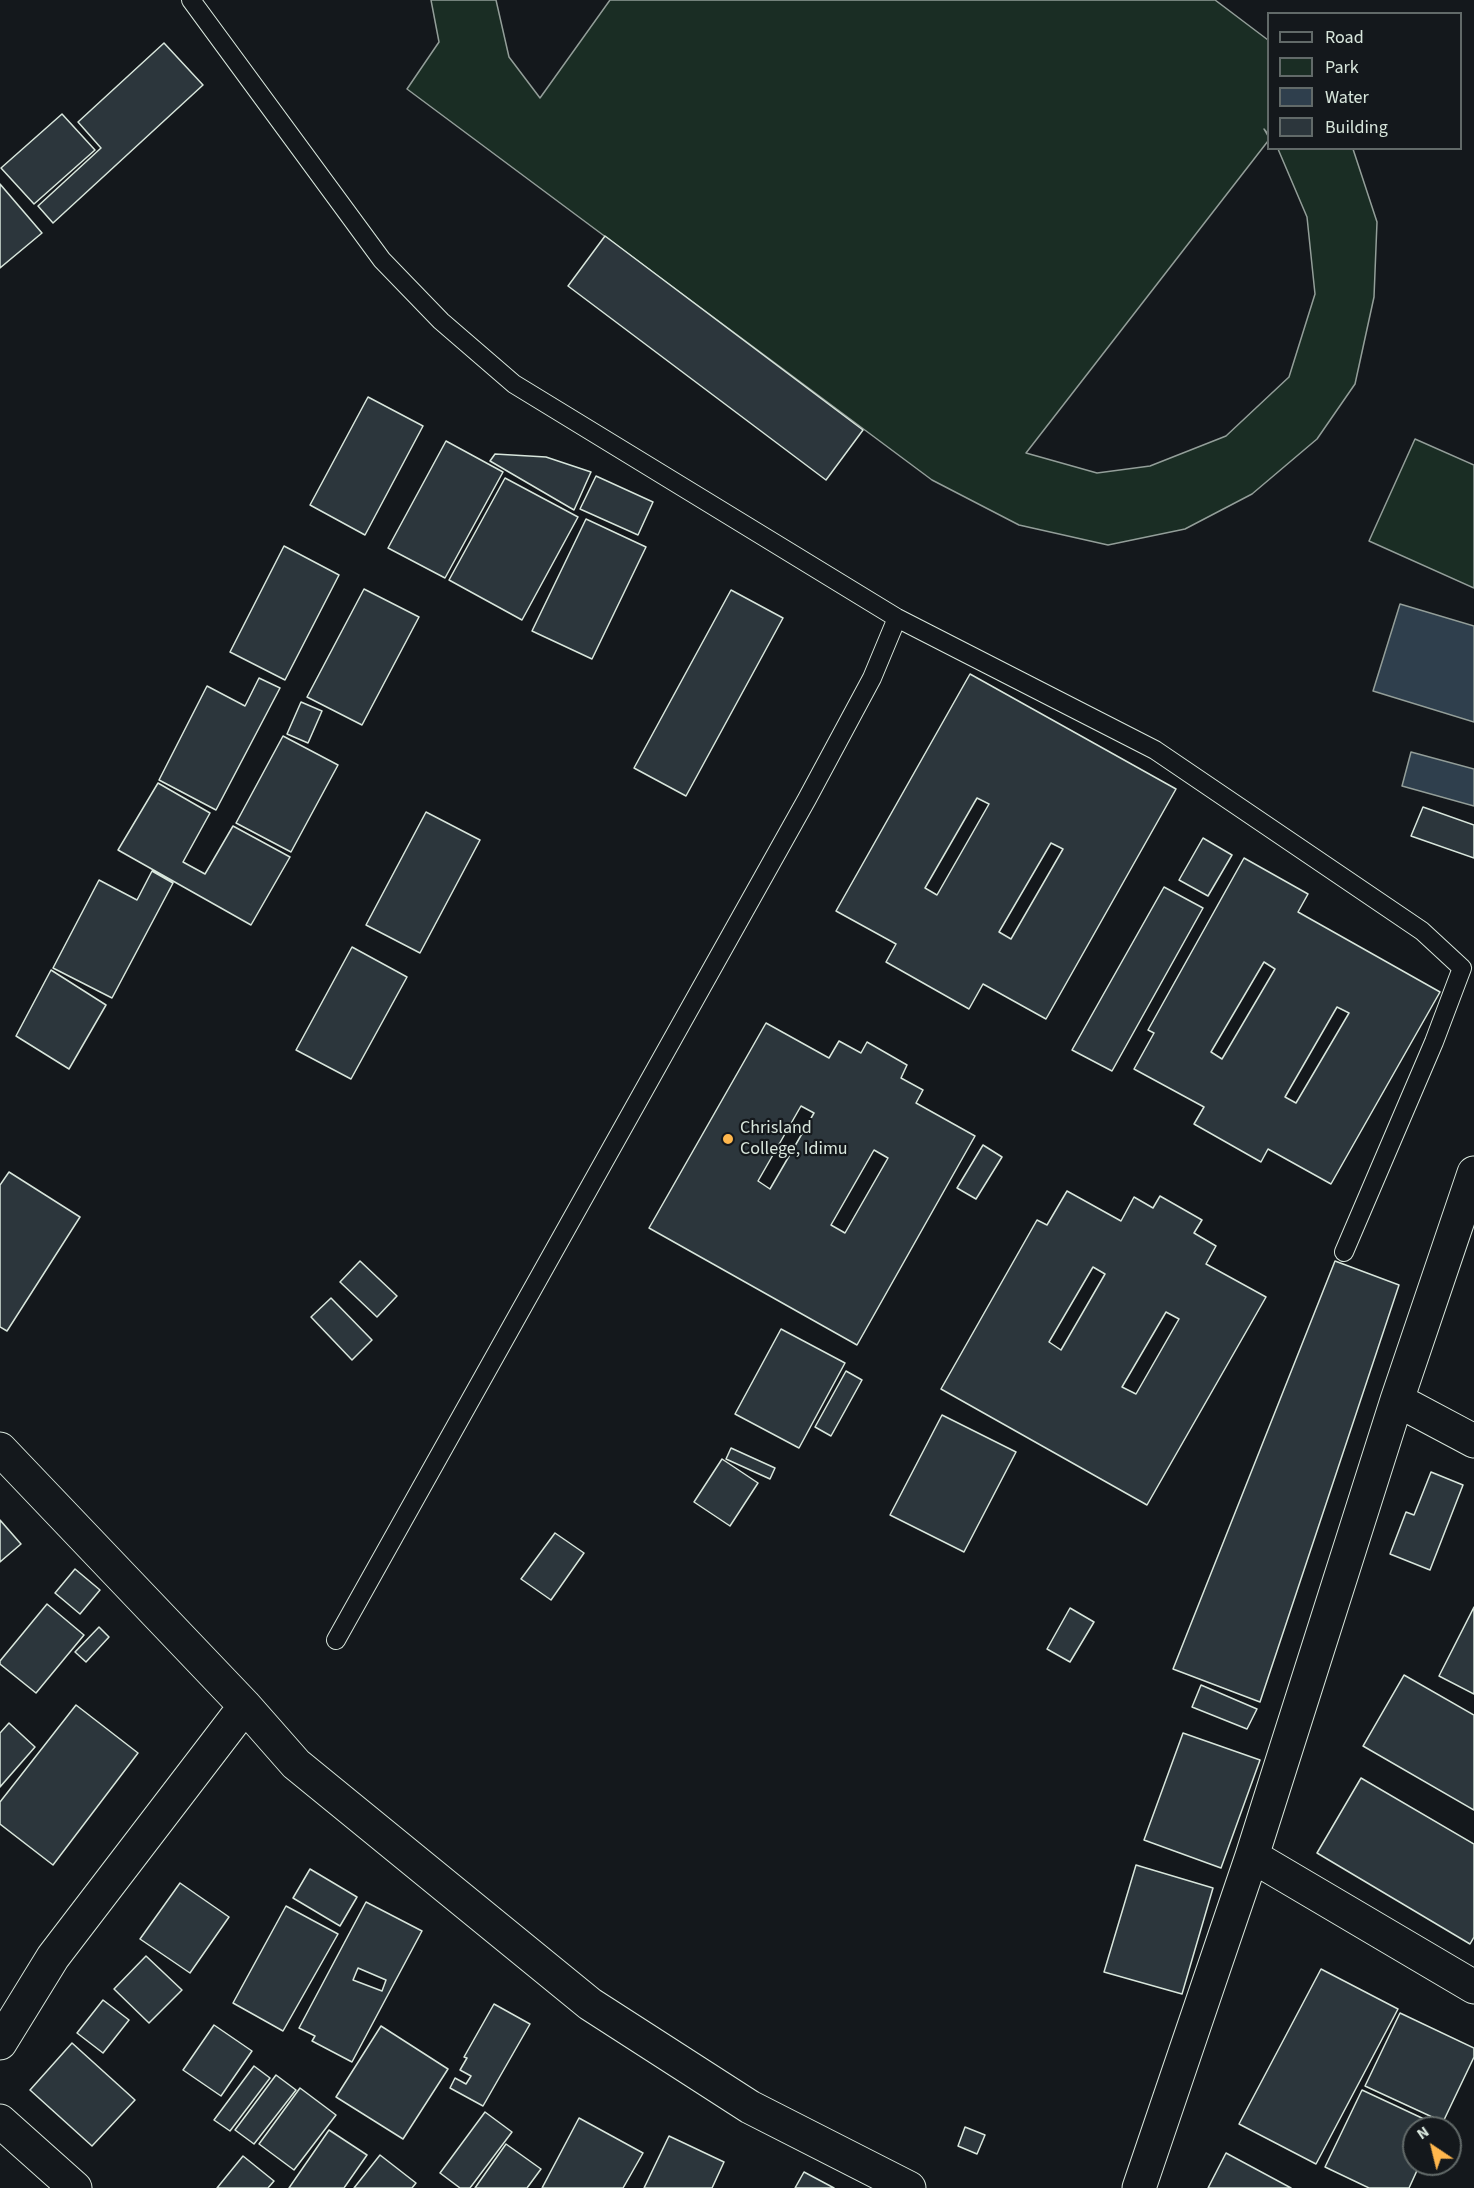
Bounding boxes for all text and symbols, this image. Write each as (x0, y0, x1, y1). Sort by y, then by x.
legend (1267, 12, 1462, 150)
text: Road (1325, 25, 1364, 50)
text: Park (1325, 55, 1359, 80)
text: Water (1325, 85, 1369, 110)
text: Building (1325, 115, 1388, 140)
place label: Chrisland College, Idimu (740, 1118, 848, 1160)
marker: Chrisland College, Idimu (721, 1132, 735, 1146)
north arrow (1402, 2116, 1462, 2176)
text: N (1412, 2121, 1433, 2145)

